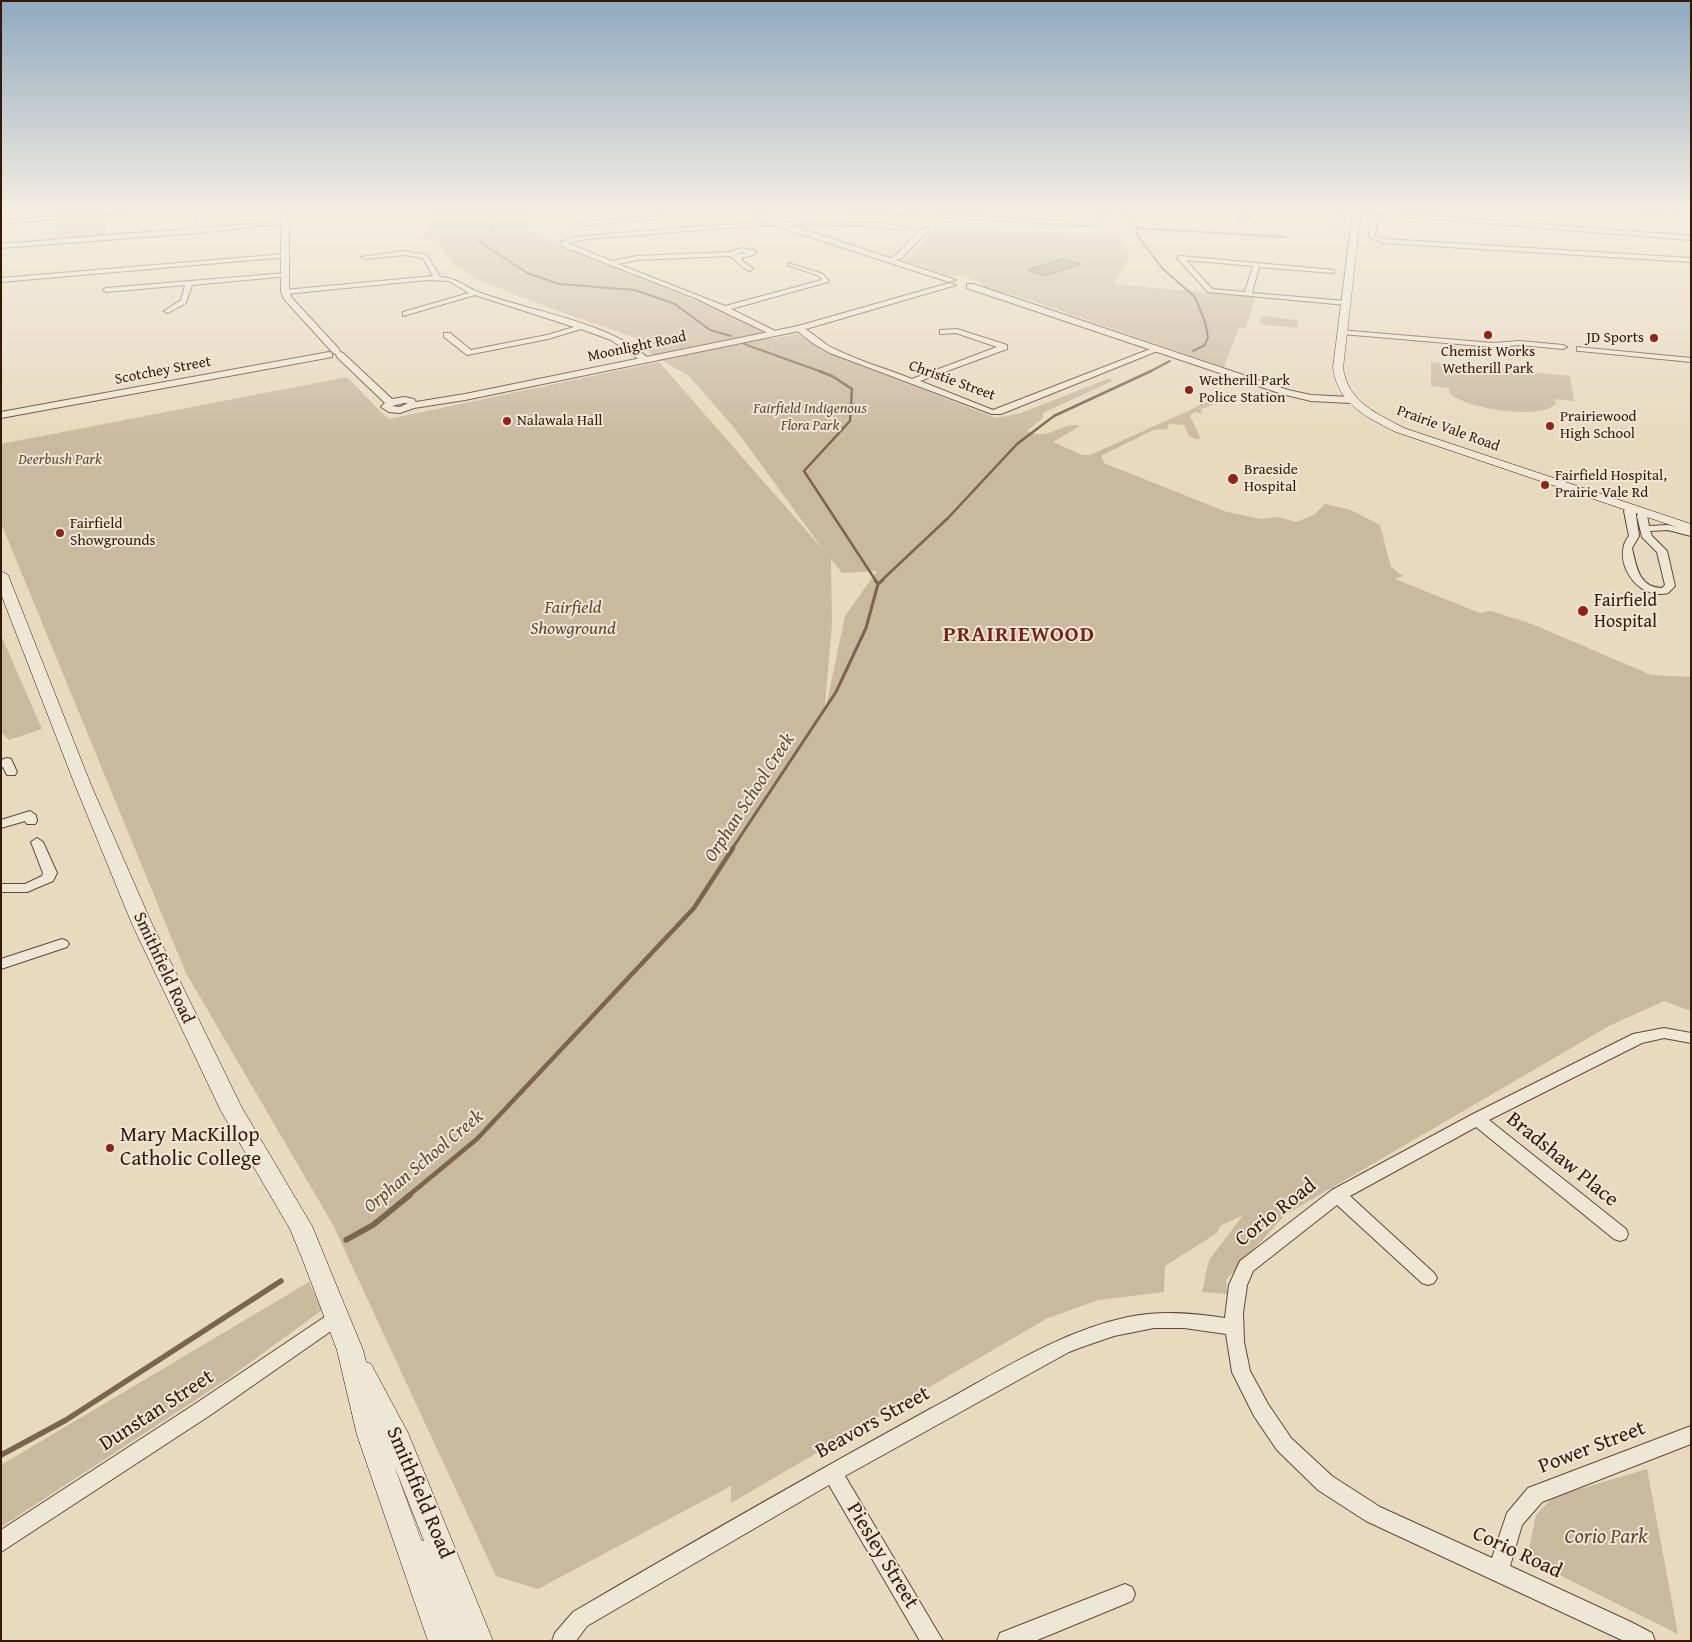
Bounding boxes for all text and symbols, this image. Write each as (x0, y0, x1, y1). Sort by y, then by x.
street label: Moonlight Road (586, 328, 688, 366)
marker: Chemist Works Wetherill Park (1482, 329, 1494, 341)
place label: JD Sports (1586, 329, 1644, 347)
marker: JD Sports (1648, 332, 1660, 344)
place label: Chemist Works Wetherill Park (1441, 343, 1535, 378)
street label: Scotchey Street (113, 353, 213, 389)
street label: Christie Street (906, 357, 998, 405)
place label: Wetherill Park Police Station (1199, 372, 1290, 407)
marker: Wetherill Park Police Station (1183, 384, 1195, 396)
park label: Fairfield Indigenous Flora Park (753, 400, 867, 435)
street label: Prairie Vale Road (1394, 402, 1502, 456)
place label: Prairiewood High School (1560, 408, 1637, 443)
place label: Nalawala Hall (517, 412, 603, 430)
marker: Nalawala Hall (501, 415, 513, 427)
marker: Prairiewood High School (1544, 420, 1556, 432)
park label: Deerbush Park (18, 451, 102, 469)
place label: Braeside Hospital (1244, 461, 1298, 496)
place label: Fairfield Hospital, Prairie Vale Rd (1555, 467, 1667, 502)
marker: Braeside Hospital (1226, 472, 1240, 486)
marker: Fairfield Hospital, Prairie Vale Rd (1539, 479, 1551, 491)
place label: Fairfield Showgrounds (70, 515, 155, 550)
marker: Fairfield Showgrounds (54, 527, 66, 539)
place label: Fairfield Hospital (1594, 590, 1657, 632)
park label: Fairfield Showground (530, 597, 616, 640)
marker: Fairfield Hospital (1576, 604, 1590, 618)
district label: PRAIRIEWOOD (942, 622, 1096, 648)
water label: Orphan School Creek (700, 729, 800, 867)
street label: Smithfield Road (128, 909, 198, 1027)
water label: Orphan School Creek (360, 1105, 488, 1219)
street label: Bradshaw Place (1501, 1107, 1623, 1213)
place label: Mary MacKillop Catholic College (120, 1123, 261, 1173)
marker: Mary MacKillop Catholic College (104, 1142, 116, 1154)
street label: Corio Road (1230, 1174, 1322, 1252)
street label: Dunstan Street (95, 1365, 219, 1457)
street label: Beavors Street (811, 1381, 935, 1465)
street label: Power Street (1535, 1416, 1649, 1480)
street label: Smithfield Road (380, 1423, 458, 1563)
street label: Piesley Street (840, 1498, 924, 1614)
street label: Corio Road (1468, 1521, 1566, 1585)
park label: Corio Park (1564, 1525, 1648, 1551)

